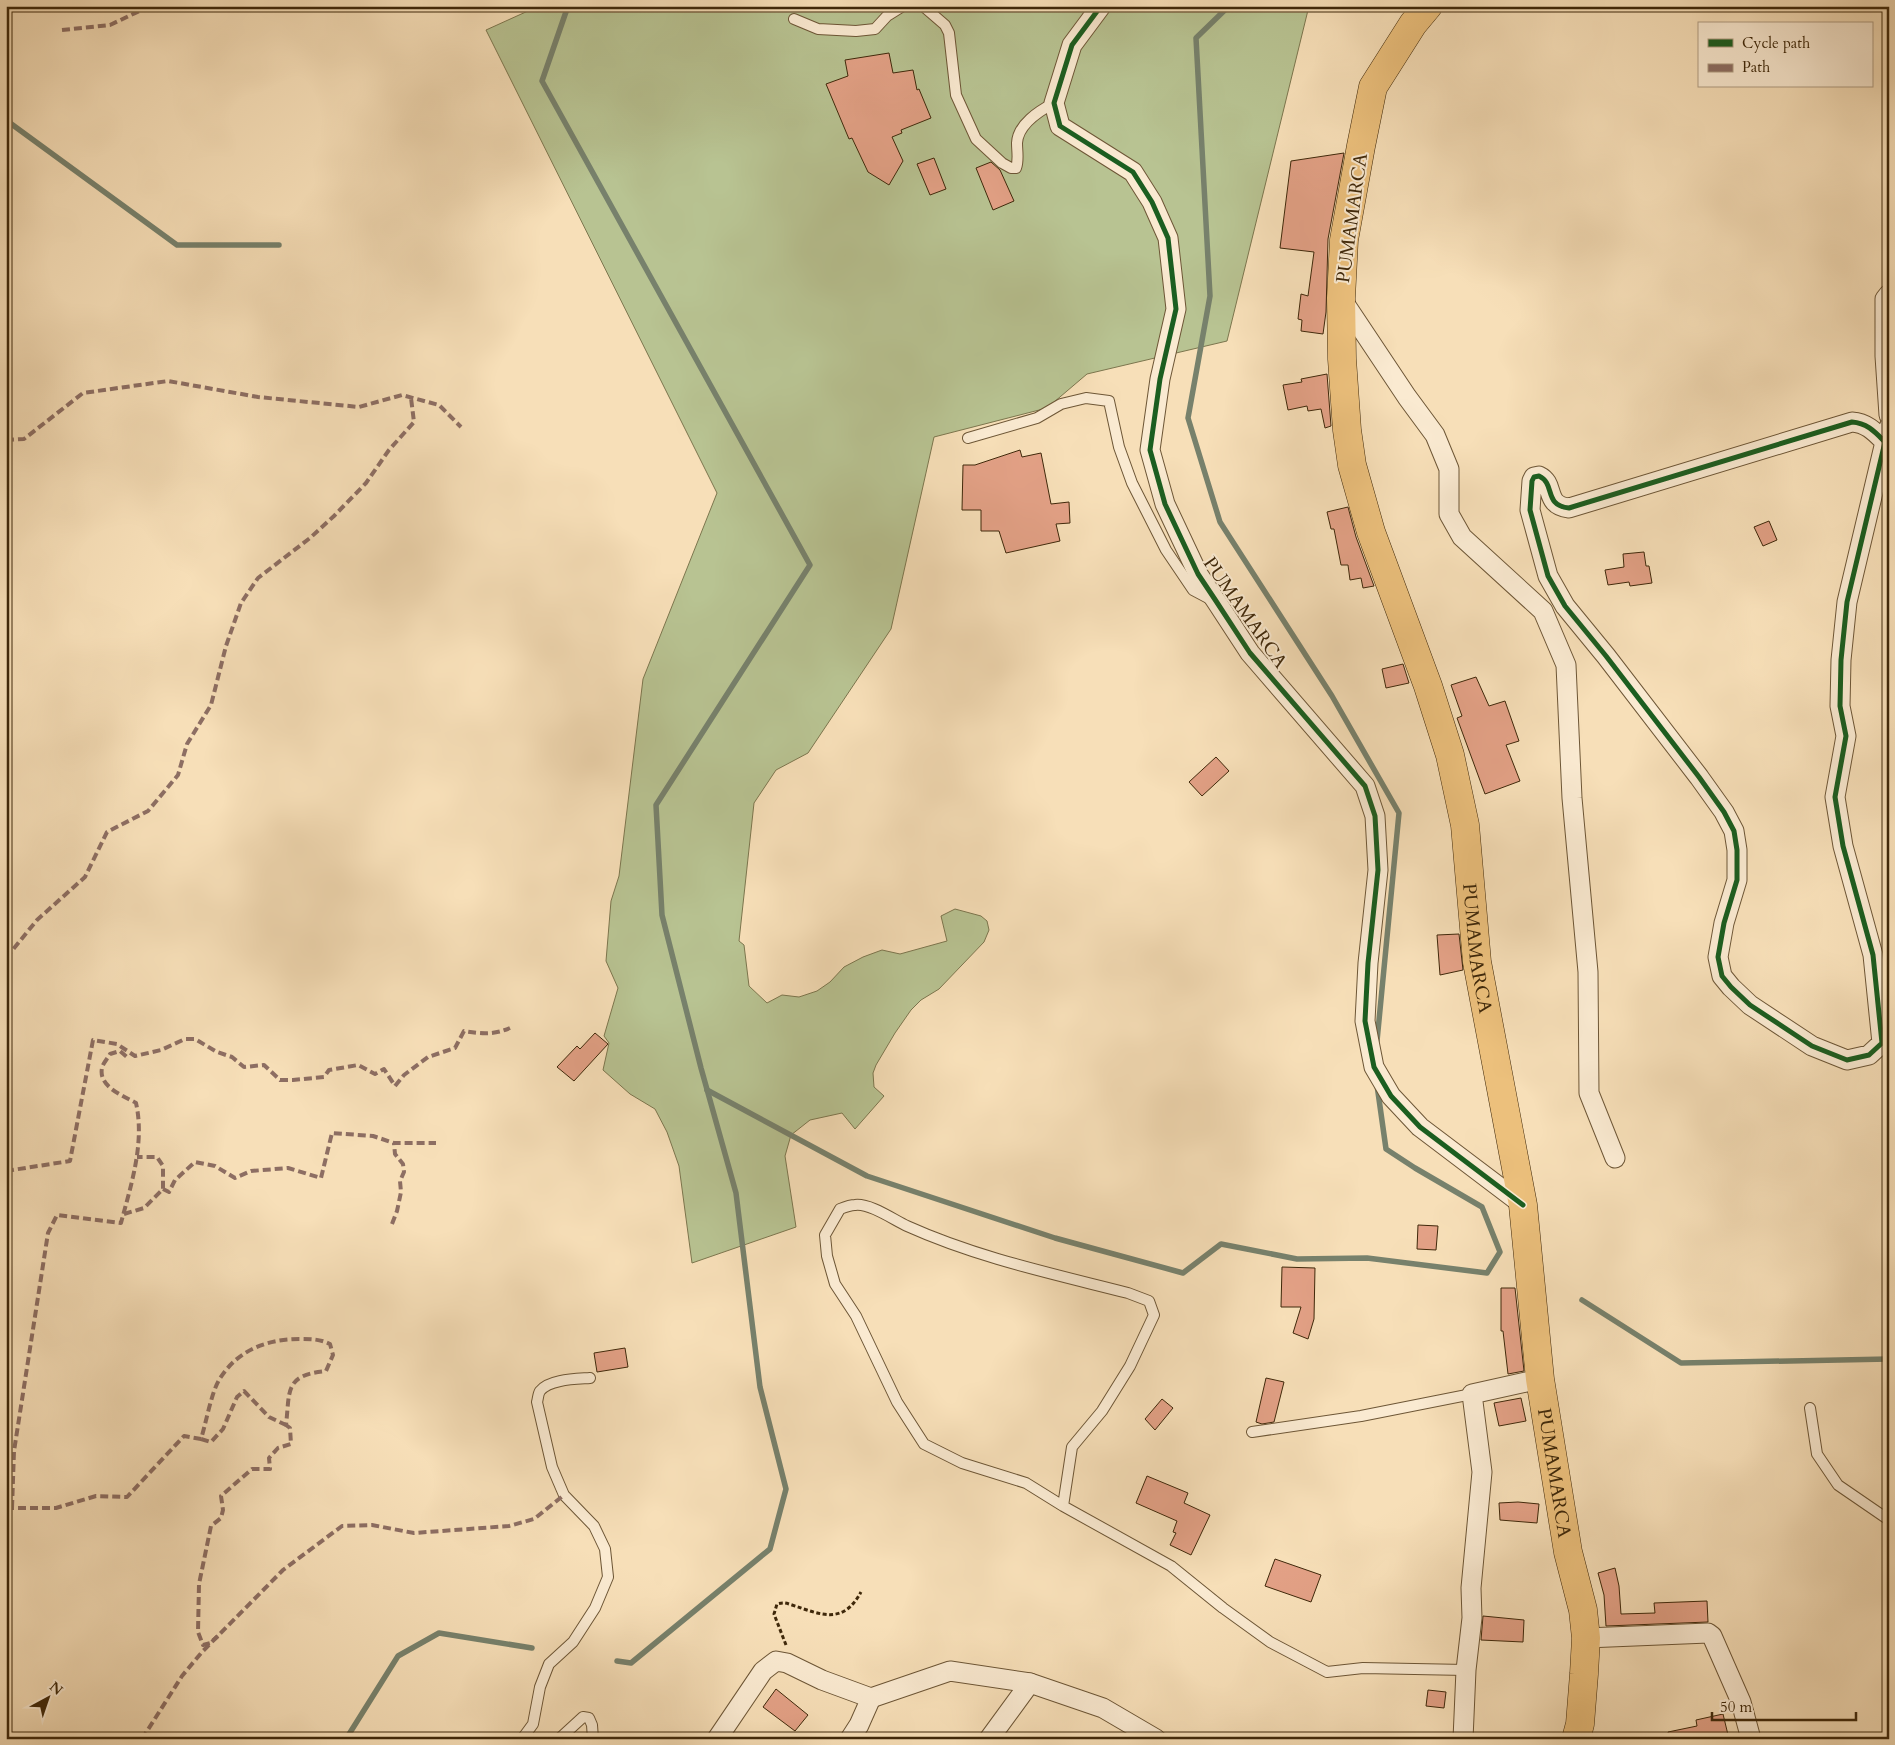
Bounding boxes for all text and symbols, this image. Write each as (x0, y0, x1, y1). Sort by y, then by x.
legend (1698, 22, 1872, 88)
text: Cycle path (1742, 33, 1811, 53)
text: Path (1742, 57, 1771, 77)
street label: PUMAMARCA (1330, 151, 1374, 285)
street label: PUMAMARCA (1197, 552, 1294, 674)
street label: PUMAMARCA (1456, 882, 1498, 1016)
street label: PUMAMARCA (1531, 1406, 1578, 1540)
north arrow (22, 1672, 72, 1722)
text: N (45, 1677, 67, 1700)
scale bar (1712, 1690, 1856, 1722)
text: 50 m (1720, 1697, 1752, 1717)

